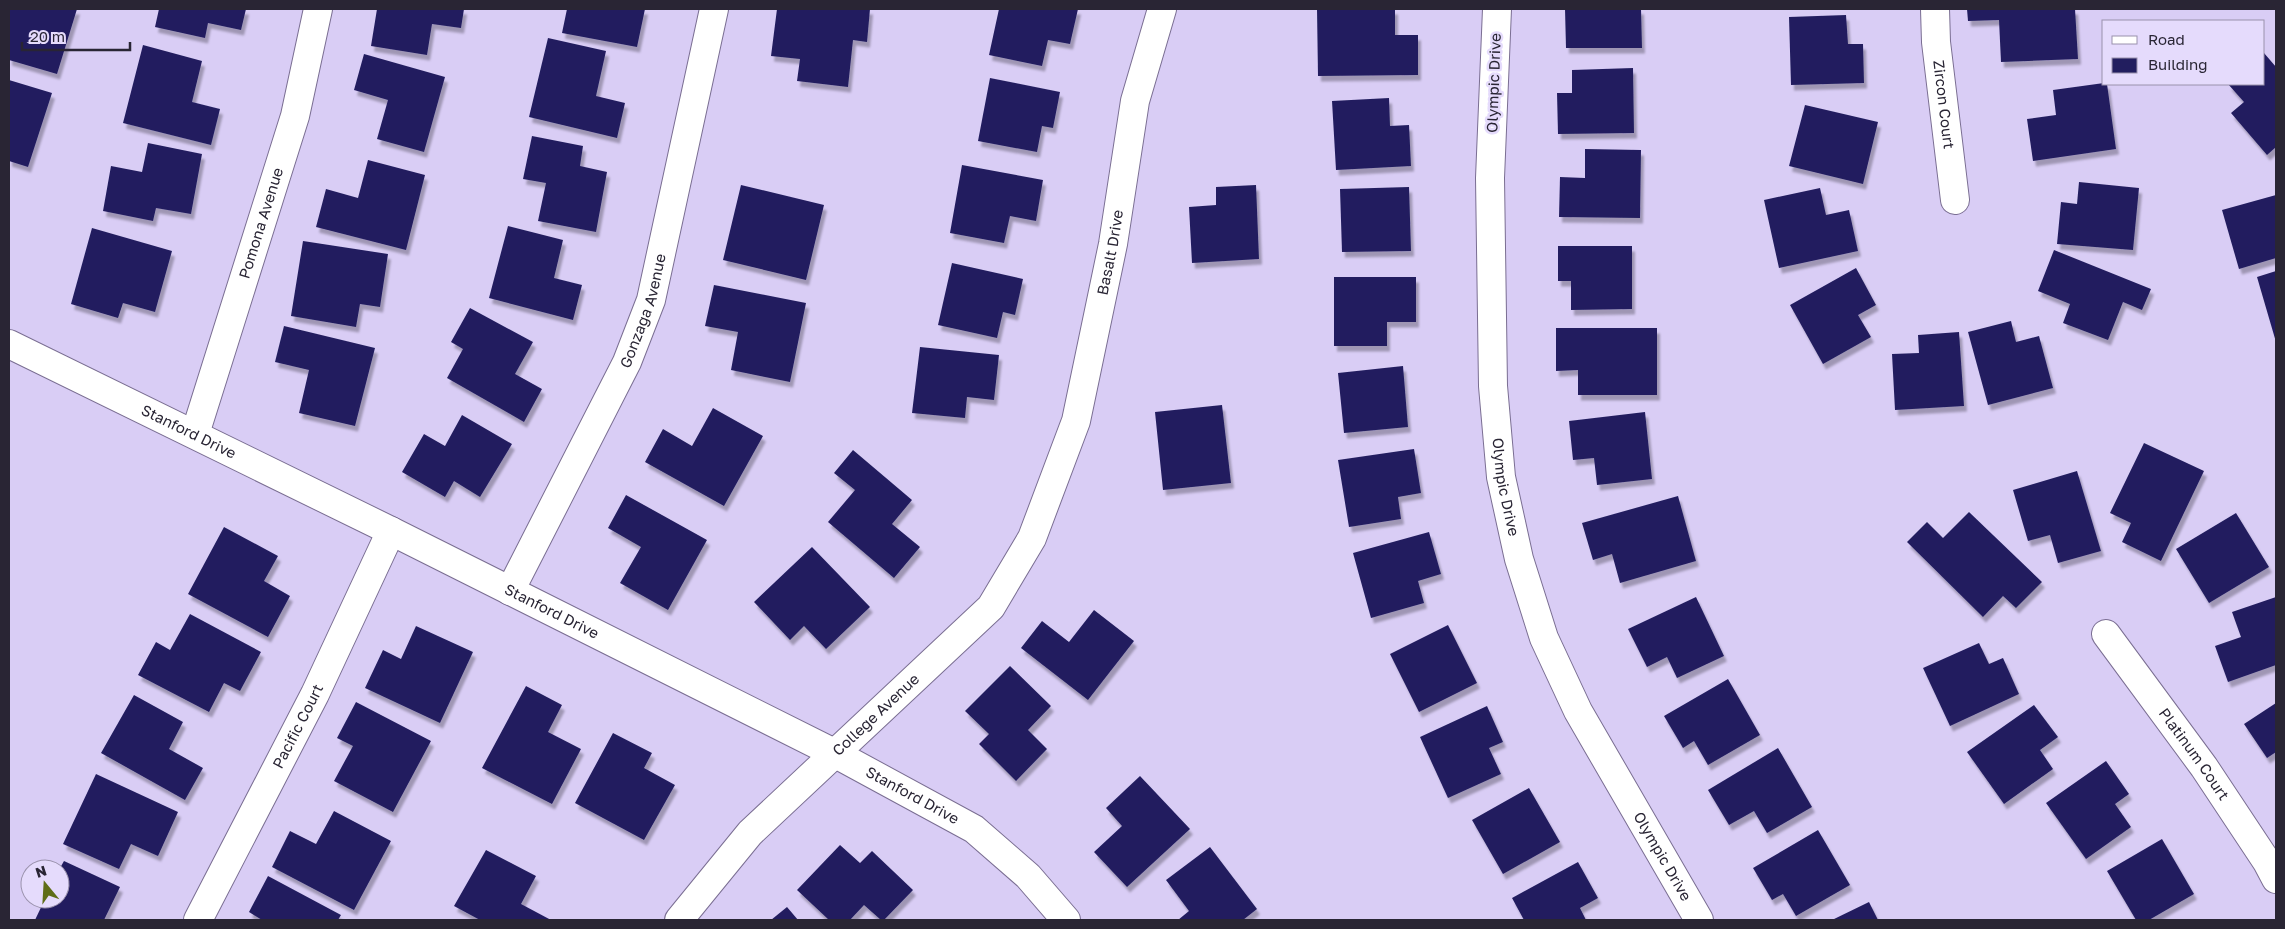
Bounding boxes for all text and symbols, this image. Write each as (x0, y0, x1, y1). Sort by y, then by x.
scale bar (22, 20, 130, 52)
legend (2102, 20, 2265, 85)
text: 20 m (30, 27, 65, 45)
text: Road (2148, 30, 2185, 48)
street label: Olympic Drive (1482, 33, 1504, 133)
text: Building (2148, 55, 2208, 73)
street label: Zircon Court (1930, 59, 1959, 150)
street label: Pomona Avenue (234, 165, 286, 281)
street label: Basalt Drive (1093, 208, 1126, 297)
street label: Gonzaga Avenue (615, 252, 669, 371)
street label: Stanford Drive (139, 400, 240, 462)
street label: Olympic Drive (1490, 437, 1524, 538)
street label: Stanford Drive (502, 579, 603, 642)
street label: College Avenue (828, 669, 923, 759)
street label: Pacific Court (268, 681, 326, 771)
street label: Platinum Court (2156, 704, 2233, 803)
street label: Stanford Drive (863, 762, 963, 827)
street label: Olympic Drive (1630, 808, 1696, 904)
north arrow (20, 859, 70, 909)
text: N (33, 861, 49, 881)

